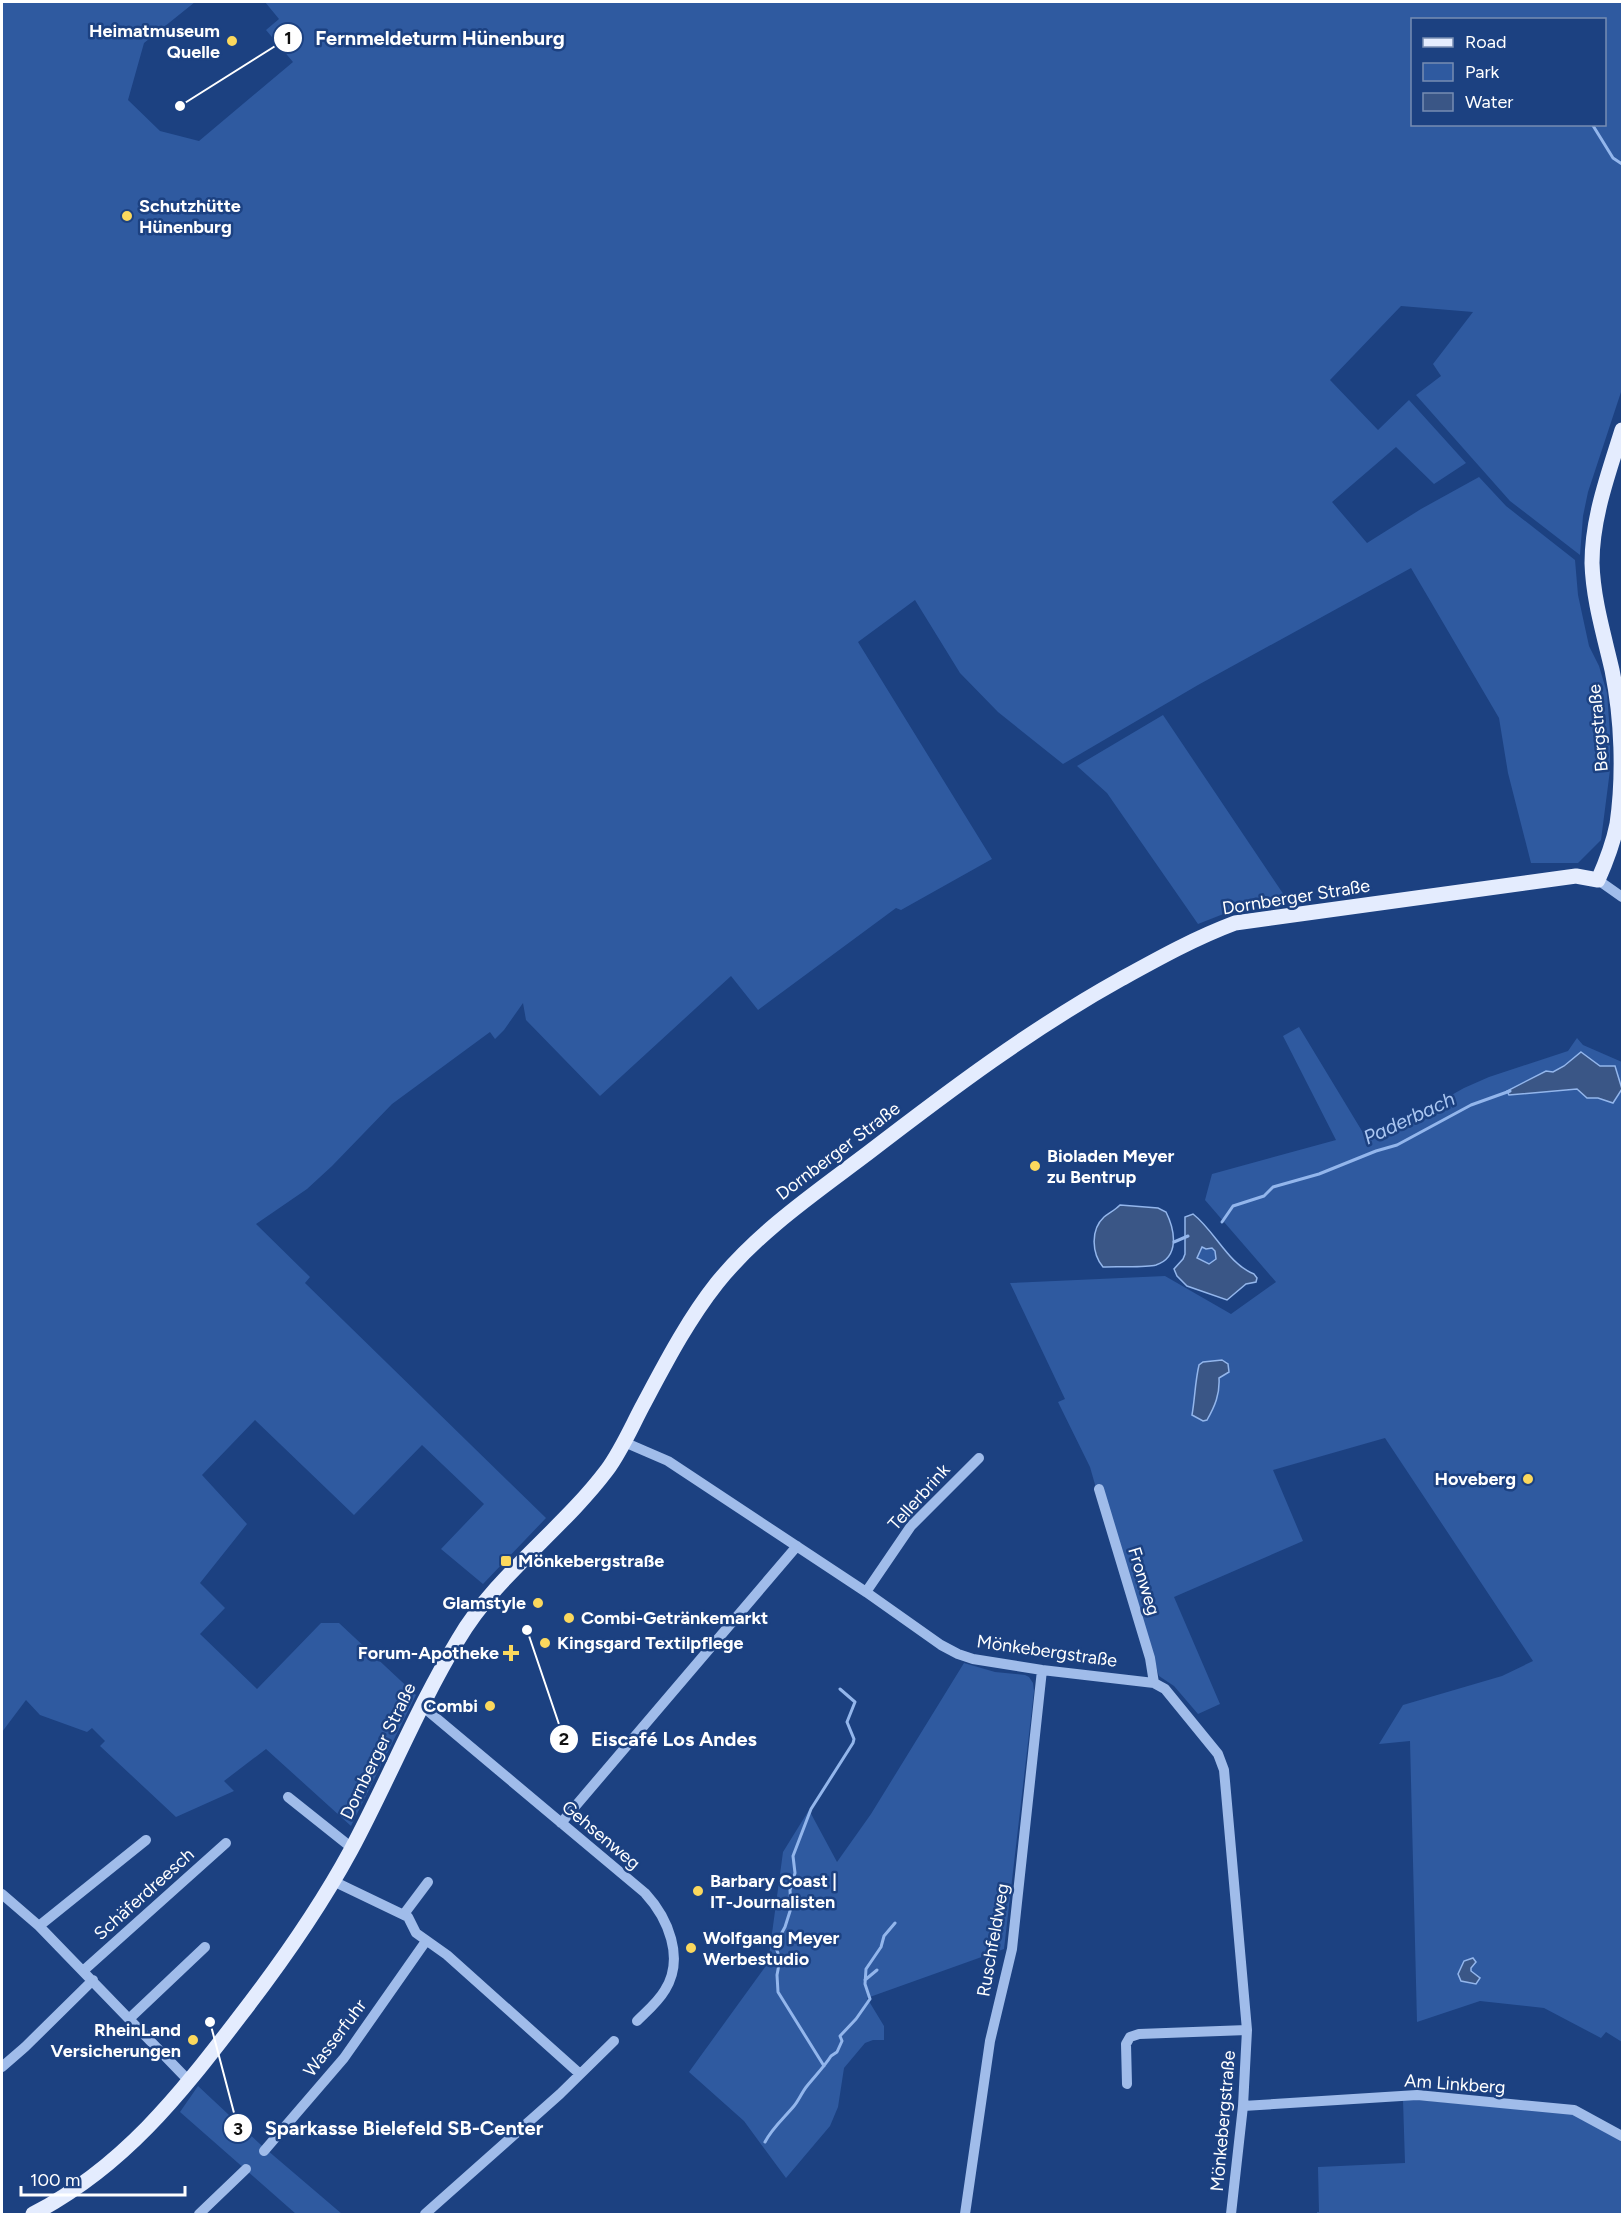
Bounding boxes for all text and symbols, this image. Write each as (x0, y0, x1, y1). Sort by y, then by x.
legend (1411, 18, 1606, 126)
callout: Fernmeldeturm Hünenburg (273, 19, 577, 57)
place label: Heimatmuseum Quelle (89, 20, 220, 63)
text: Fernmeldeturm Hünenburg (315, 26, 565, 50)
text: 1 (284, 27, 292, 49)
text: Road (1465, 31, 1506, 53)
marker: Heimatmuseum Quelle (225, 34, 239, 48)
text: Park (1465, 61, 1500, 83)
text: Water (1465, 91, 1513, 113)
place label: Schutzhütte Hünenburg (139, 195, 241, 238)
marker: Schutzhütte Hünenburg (120, 209, 134, 223)
street label: Bergstraße (1583, 683, 1613, 773)
street label: Dornberger Straße (1220, 874, 1372, 920)
water label: Paderbach (1359, 1086, 1459, 1150)
street label: Dornberger Straße (772, 1097, 904, 1205)
place label: Bioladen Meyer zu Bentrup (1047, 1145, 1174, 1188)
marker: Bioladen Meyer zu Bentrup (1028, 1159, 1042, 1173)
street label: Tellerbrink (883, 1459, 955, 1535)
place label: Hoveberg (1434, 1468, 1516, 1490)
marker: Hoveberg (1521, 1472, 1535, 1486)
street label: Fronweg (1123, 1544, 1165, 1618)
place label: Mönkebergstraße (518, 1550, 664, 1572)
marker: Mönkebergstraße (499, 1554, 513, 1568)
place label: Glamstyle (443, 1592, 526, 1614)
marker: Glamstyle (531, 1596, 545, 1610)
place label: Combi-Getränkemarkt (581, 1607, 768, 1629)
marker: Combi-Getränkemarkt (562, 1611, 576, 1625)
street label: Mönkebergstraße (975, 1630, 1119, 1672)
place label: Kingsgard Textilpflege (557, 1632, 743, 1654)
marker: Kingsgard Textilpflege (538, 1636, 552, 1650)
place label: Forum-Apotheke (358, 1642, 499, 1664)
marker: Forum-Apotheke (504, 1646, 518, 1660)
street label: Dornberger Straße (335, 1679, 421, 1823)
place label: Combi (423, 1695, 478, 1717)
marker: Combi (483, 1699, 497, 1713)
callout: Eiscafé Los Andes (549, 1720, 769, 1758)
text: Eiscafé Los Andes (591, 1727, 757, 1751)
text: 2 (559, 1728, 569, 1750)
street label: Gehsenweg (557, 1796, 645, 1874)
street label: Schäferdreesch (89, 1843, 199, 1945)
place label: Barbary Coast | IT-Journalisten (710, 1870, 837, 1913)
street label: Ruschfeldweg (972, 1882, 1014, 1998)
marker: Barbary Coast | IT-Journalisten (691, 1884, 705, 1898)
place label: Wolfgang Meyer Werbestudio (703, 1927, 840, 1970)
marker: Wolfgang Meyer Werbestudio (684, 1941, 698, 1955)
street label: Wasserfuhr (299, 1995, 371, 2081)
place label: RheinLand Versicherungen (50, 2019, 181, 2062)
marker: RheinLand Versicherungen (186, 2033, 200, 2047)
street label: Mönkebergstraße (1206, 2049, 1240, 2192)
street label: Am Linkberg (1404, 2069, 1506, 2099)
callout: Sparkasse Bielefeld SB-Center (223, 2109, 555, 2147)
text: Sparkasse Bielefeld SB-Center (265, 2116, 544, 2140)
text: 3 (233, 2118, 243, 2140)
scale bar (21, 2159, 184, 2197)
text: 100 m (30, 2169, 80, 2191)

